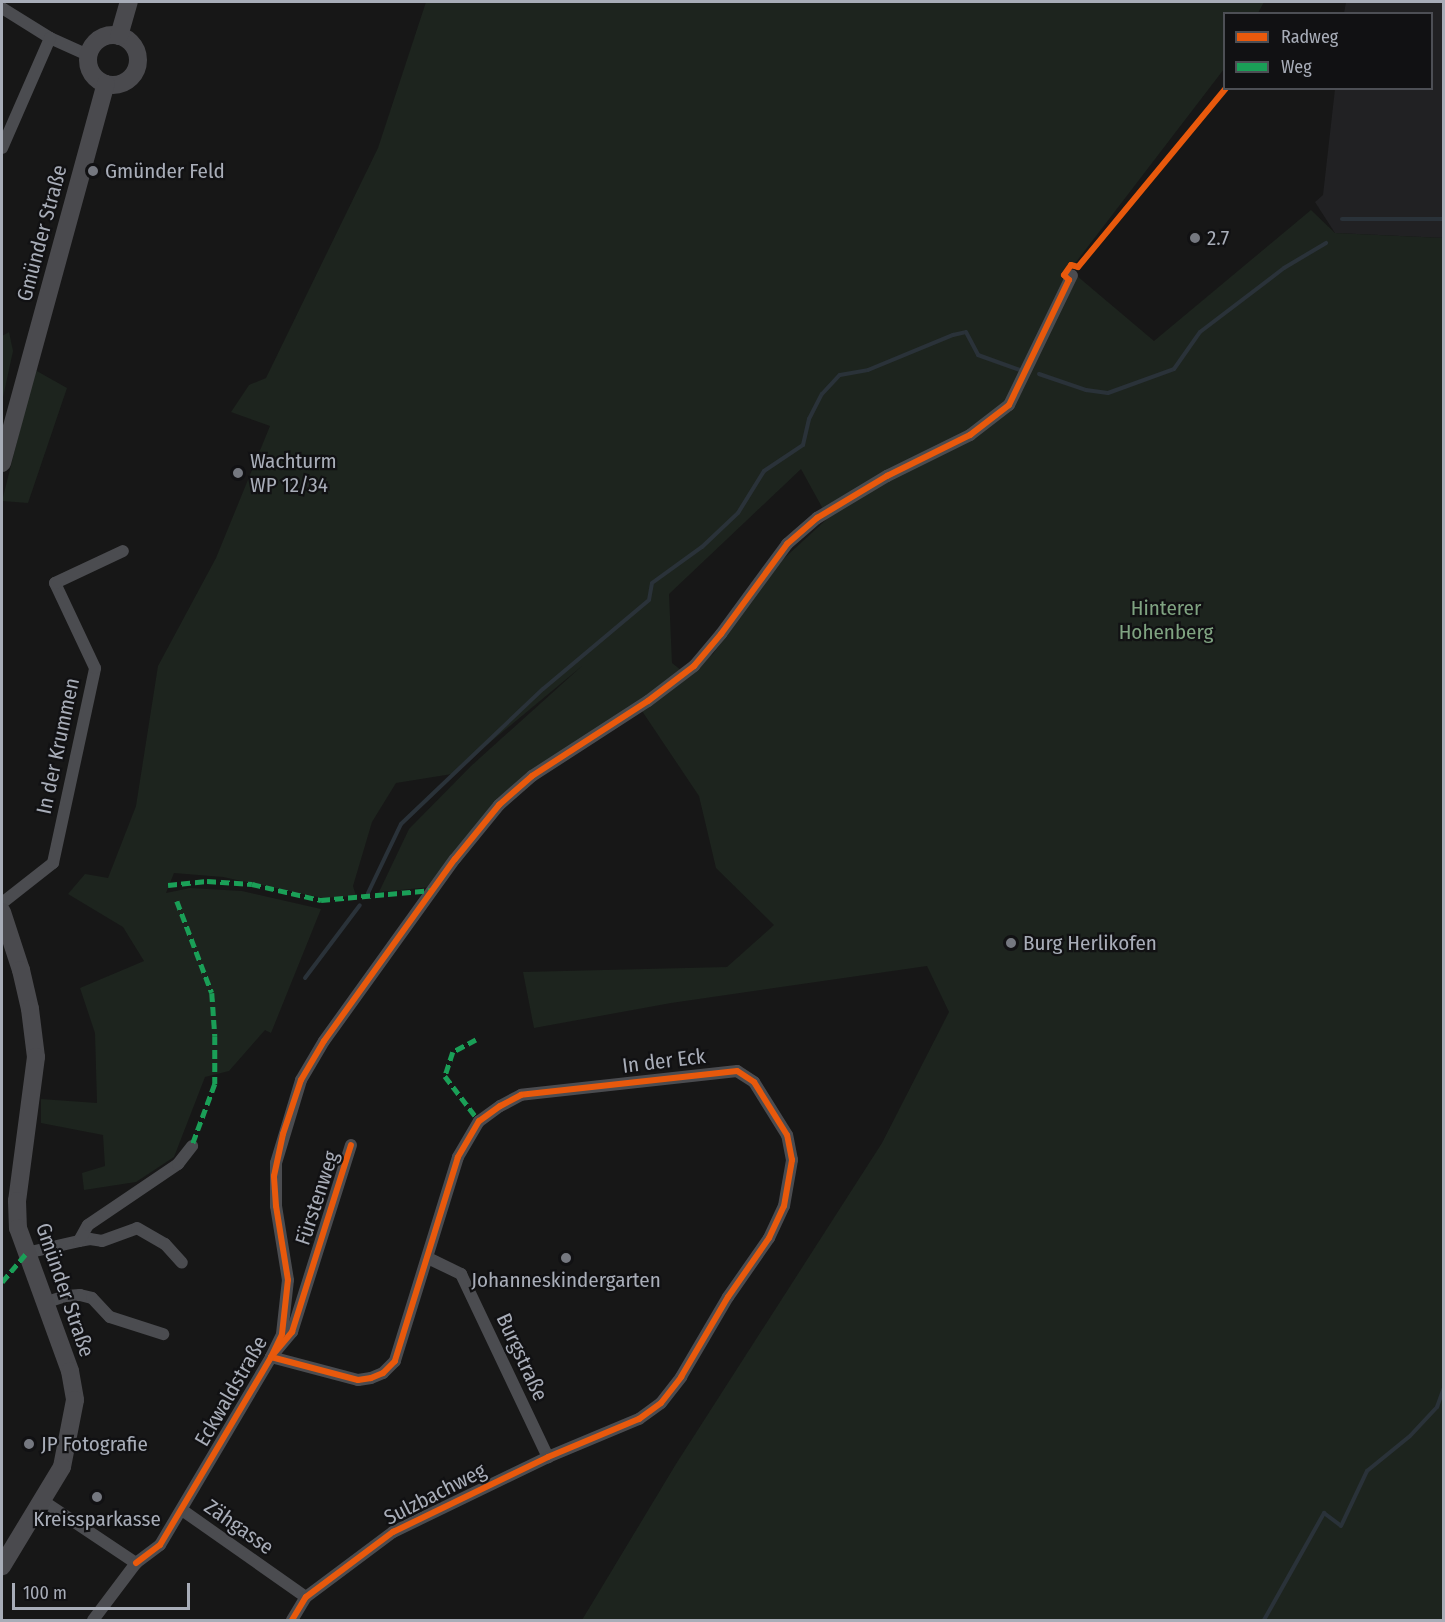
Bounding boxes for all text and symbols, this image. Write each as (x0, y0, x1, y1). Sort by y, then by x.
legend (1223, 12, 1433, 90)
text: Radweg (1281, 26, 1338, 48)
text: Weg (1281, 56, 1312, 78)
place label: Gmünder Feld (105, 158, 225, 184)
street label: Gmünder Straße (12, 162, 72, 304)
marker: Gmünder Feld (86, 164, 100, 178)
place label: 2.7 (1207, 225, 1229, 251)
marker: 2.7 (1188, 231, 1202, 245)
place label: Wachturm WP 12/34 (250, 448, 337, 498)
marker: Wachturm WP 12/34 (231, 466, 245, 480)
park label: Hinterer Hohenberg (1119, 595, 1213, 645)
street label: In der Krummen (31, 676, 85, 816)
place label: Burg Herlikofen (1023, 930, 1157, 956)
marker: Burg Herlikofen (1004, 936, 1018, 950)
street label: In der Eck (621, 1043, 707, 1079)
street label: Fürstenweg (290, 1148, 344, 1248)
street label: Gmünder Straße (30, 1220, 100, 1360)
marker: Johanneskindergarten (559, 1251, 573, 1265)
place label: Johanneskindergarten (471, 1267, 661, 1293)
street label: Burgstraße (491, 1309, 553, 1405)
street label: Eckwaldstraße (189, 1331, 273, 1451)
place label: JP Fotografie (41, 1431, 148, 1457)
marker: JP Fotografie (22, 1437, 36, 1451)
street label: Sulzbachweg (380, 1458, 490, 1530)
marker: Kreissparkasse (90, 1490, 104, 1504)
street label: Zähgasse (200, 1494, 278, 1560)
place label: Kreissparkasse (33, 1506, 161, 1532)
scale bar (15, 1571, 194, 1609)
text: 100 m (23, 1582, 67, 1604)

